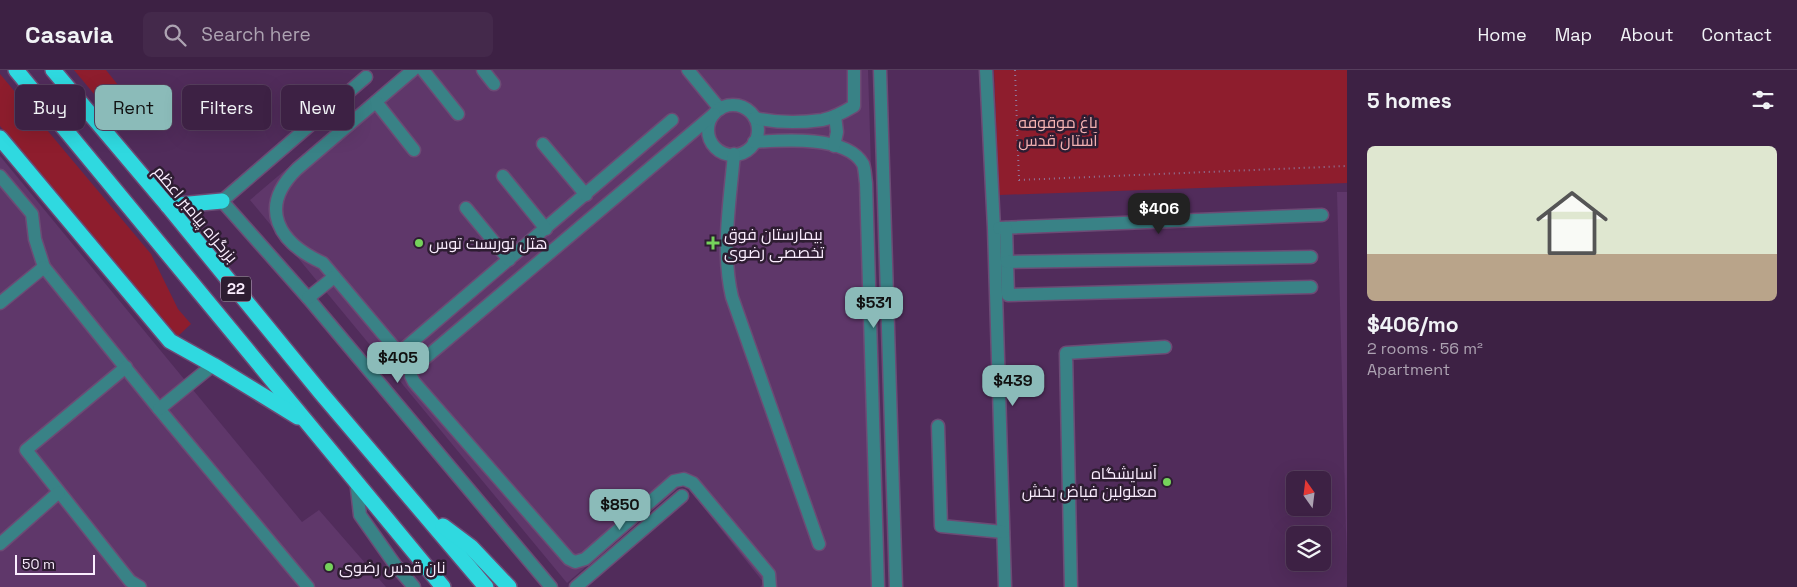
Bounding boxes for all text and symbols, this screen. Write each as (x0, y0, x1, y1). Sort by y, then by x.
search box (143, 12, 493, 57)
text: Casavia (25, 19, 113, 50)
icon: search (161, 21, 189, 49)
text: Search here (201, 22, 311, 47)
text: Home (1478, 23, 1527, 46)
text: Map (1555, 23, 1592, 46)
text: About (1620, 23, 1674, 46)
text: Contact (1702, 23, 1772, 46)
chip: Buy (15, 85, 85, 130)
chip: Rent (95, 85, 172, 130)
chip: Filters (182, 85, 271, 130)
chip: New (281, 85, 354, 130)
icon: filters (1749, 86, 1777, 114)
text: 5 homes (1367, 87, 1452, 114)
park label: باغ موقوفه آستان قدس (1018, 112, 1098, 151)
street label: بزرگراه پیامبر اعظم (148, 161, 242, 268)
icon: home (1527, 178, 1617, 268)
pin: $406 (1129, 192, 1189, 235)
text: $406 (1139, 198, 1179, 219)
place label: بیمارستان فوق تخصصی رضوی (724, 224, 825, 263)
place label: هتل توریست توس (429, 233, 548, 254)
marker: بیمارستان فوق تخصصی رضوی (706, 236, 720, 250)
marker: هتل توریست توس (413, 237, 425, 249)
road number: 22 (221, 276, 251, 302)
pin: $531 (844, 286, 904, 329)
text: $531 (856, 292, 892, 313)
text: $406/mo (1367, 311, 1459, 338)
text: 2 rooms · 56 m² (1367, 338, 1483, 359)
pin: $405 (368, 342, 428, 384)
text: $405 (378, 347, 418, 368)
text: Apartment (1367, 359, 1450, 380)
pin: $439 (983, 364, 1043, 407)
text: $439 (993, 370, 1033, 391)
place label: آسایشگاه معلولین فیاض بخش (1022, 463, 1158, 502)
north arrow (1286, 471, 1331, 516)
map controls (1286, 471, 1331, 571)
marker: آسایشگاه معلولین فیاض بخش (1161, 476, 1173, 488)
pin: $850 (590, 488, 650, 531)
text: $850 (600, 494, 640, 515)
button: layers (1286, 526, 1331, 571)
scale bar (15, 552, 95, 575)
text: 50 m (22, 555, 55, 573)
place label: نان قدس رضوی (339, 557, 445, 578)
marker: نان قدس رضوی (323, 561, 335, 573)

